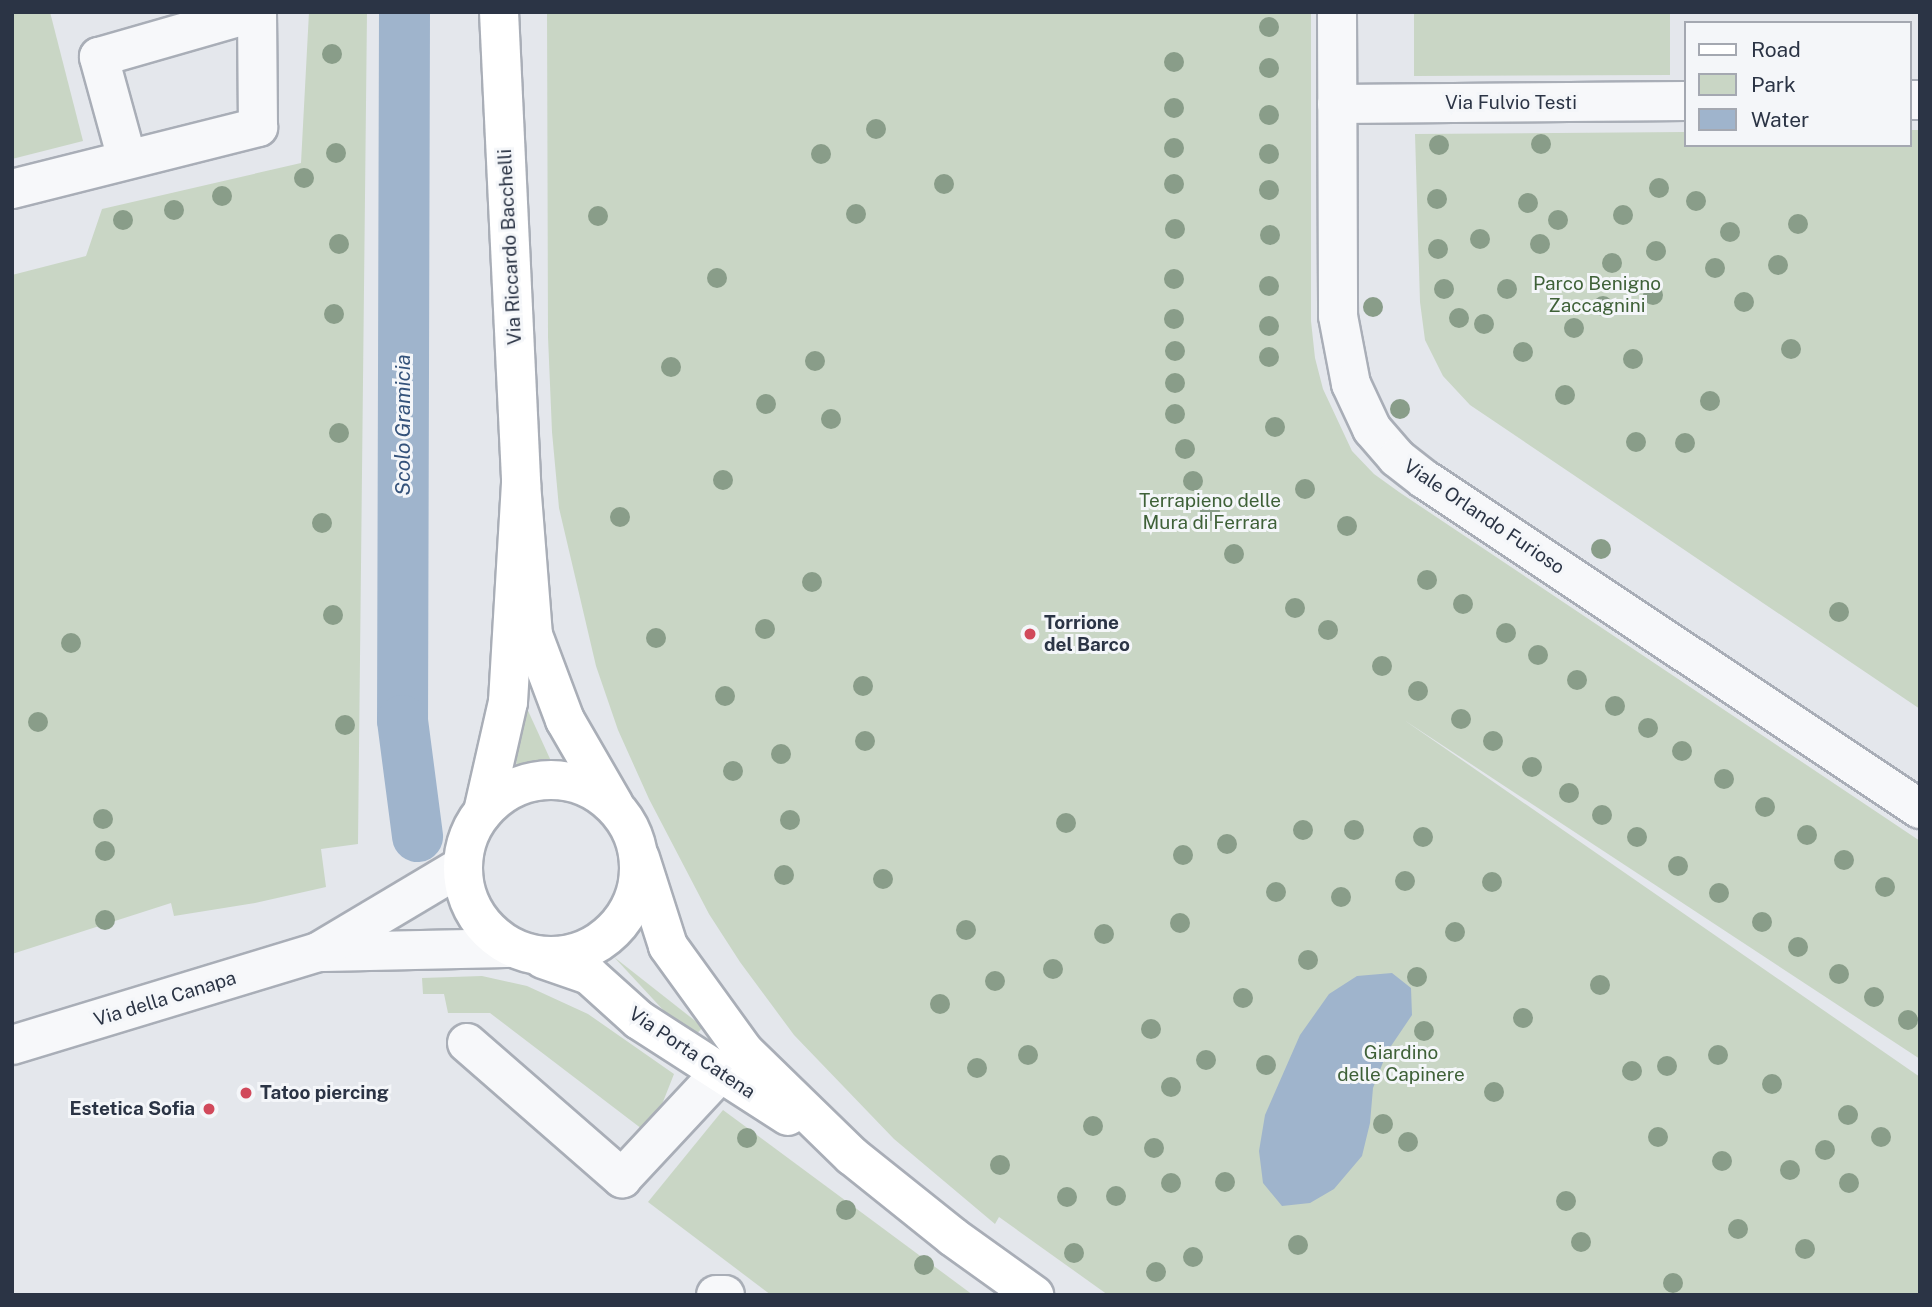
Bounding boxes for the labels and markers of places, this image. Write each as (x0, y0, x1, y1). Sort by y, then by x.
place label: Torrione del Barco (1044, 612, 1130, 656)
marker: Torrione del Barco (1022, 626, 1038, 642)
place label: Tatoo piercing (260, 1082, 389, 1104)
marker: Tatoo piercing (238, 1085, 254, 1101)
place label: Estetica Sofia (69, 1098, 195, 1120)
marker: Estetica Sofia (201, 1101, 217, 1117)

